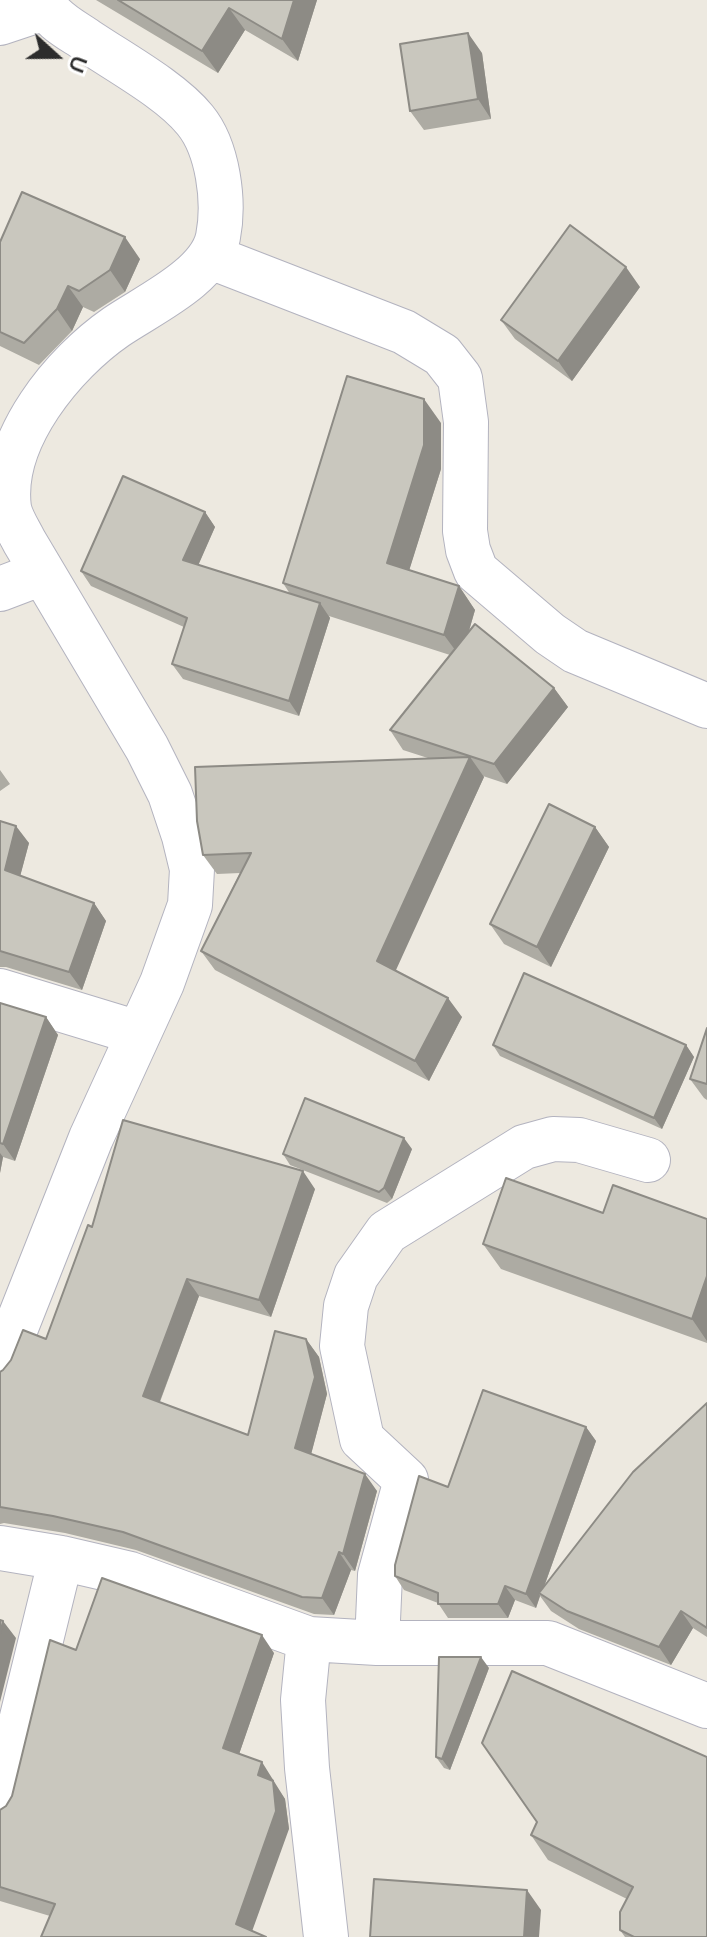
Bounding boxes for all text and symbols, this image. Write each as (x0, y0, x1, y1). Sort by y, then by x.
north arrow (16, 16, 96, 96)
text: U (62, 52, 94, 77)

